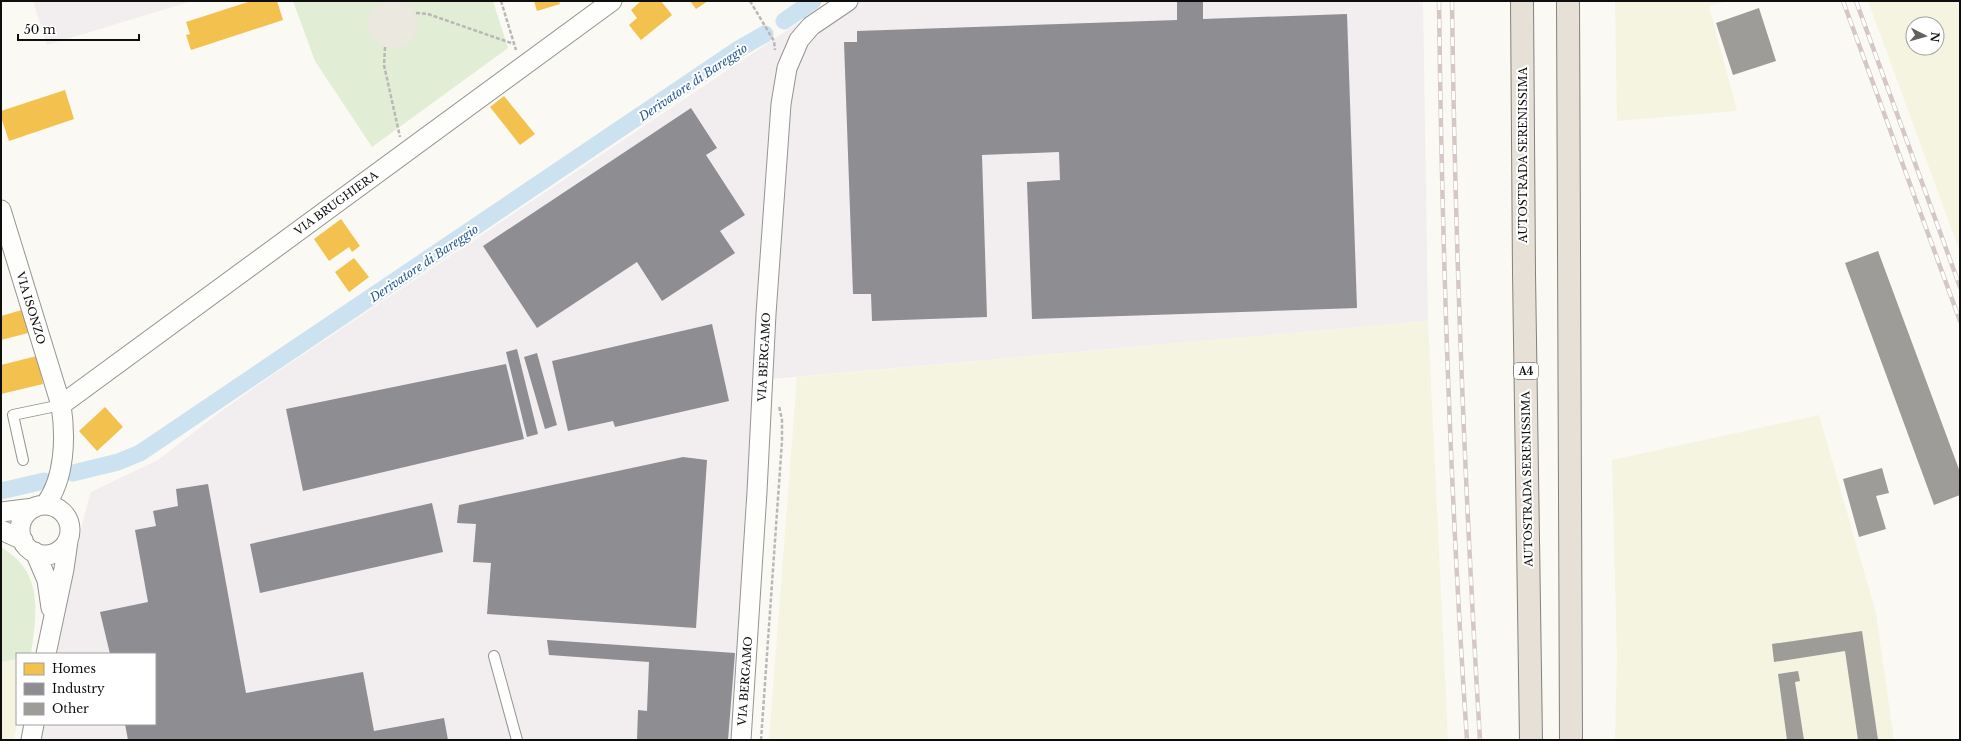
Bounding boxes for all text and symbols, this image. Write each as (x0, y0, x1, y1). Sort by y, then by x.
scale bar (18, 16, 139, 42)
north arrow (1905, 16, 1945, 56)
text: 50 m (24, 22, 56, 37)
text: N (1927, 31, 1942, 44)
water label: Derivatore di Bareggio (635, 40, 750, 125)
street label: AUTOSTRADA SERENISSIMA (1516, 67, 1530, 244)
street label: VIA BRUGHIERA (291, 168, 381, 239)
water label: Derivatore di Bareggio (366, 221, 481, 306)
street label: VIA ISONZO (13, 269, 49, 346)
street label: VIA BERGAMO (755, 312, 773, 403)
road number: A4 (1514, 363, 1538, 379)
street label: AUTOSTRADA SERENISSIMA (1518, 391, 1536, 568)
street label: VIA BERGAMO (735, 636, 755, 727)
legend (16, 653, 156, 725)
text: Homes (52, 661, 96, 676)
text: Industry (52, 681, 105, 696)
text: Other (52, 701, 89, 716)

